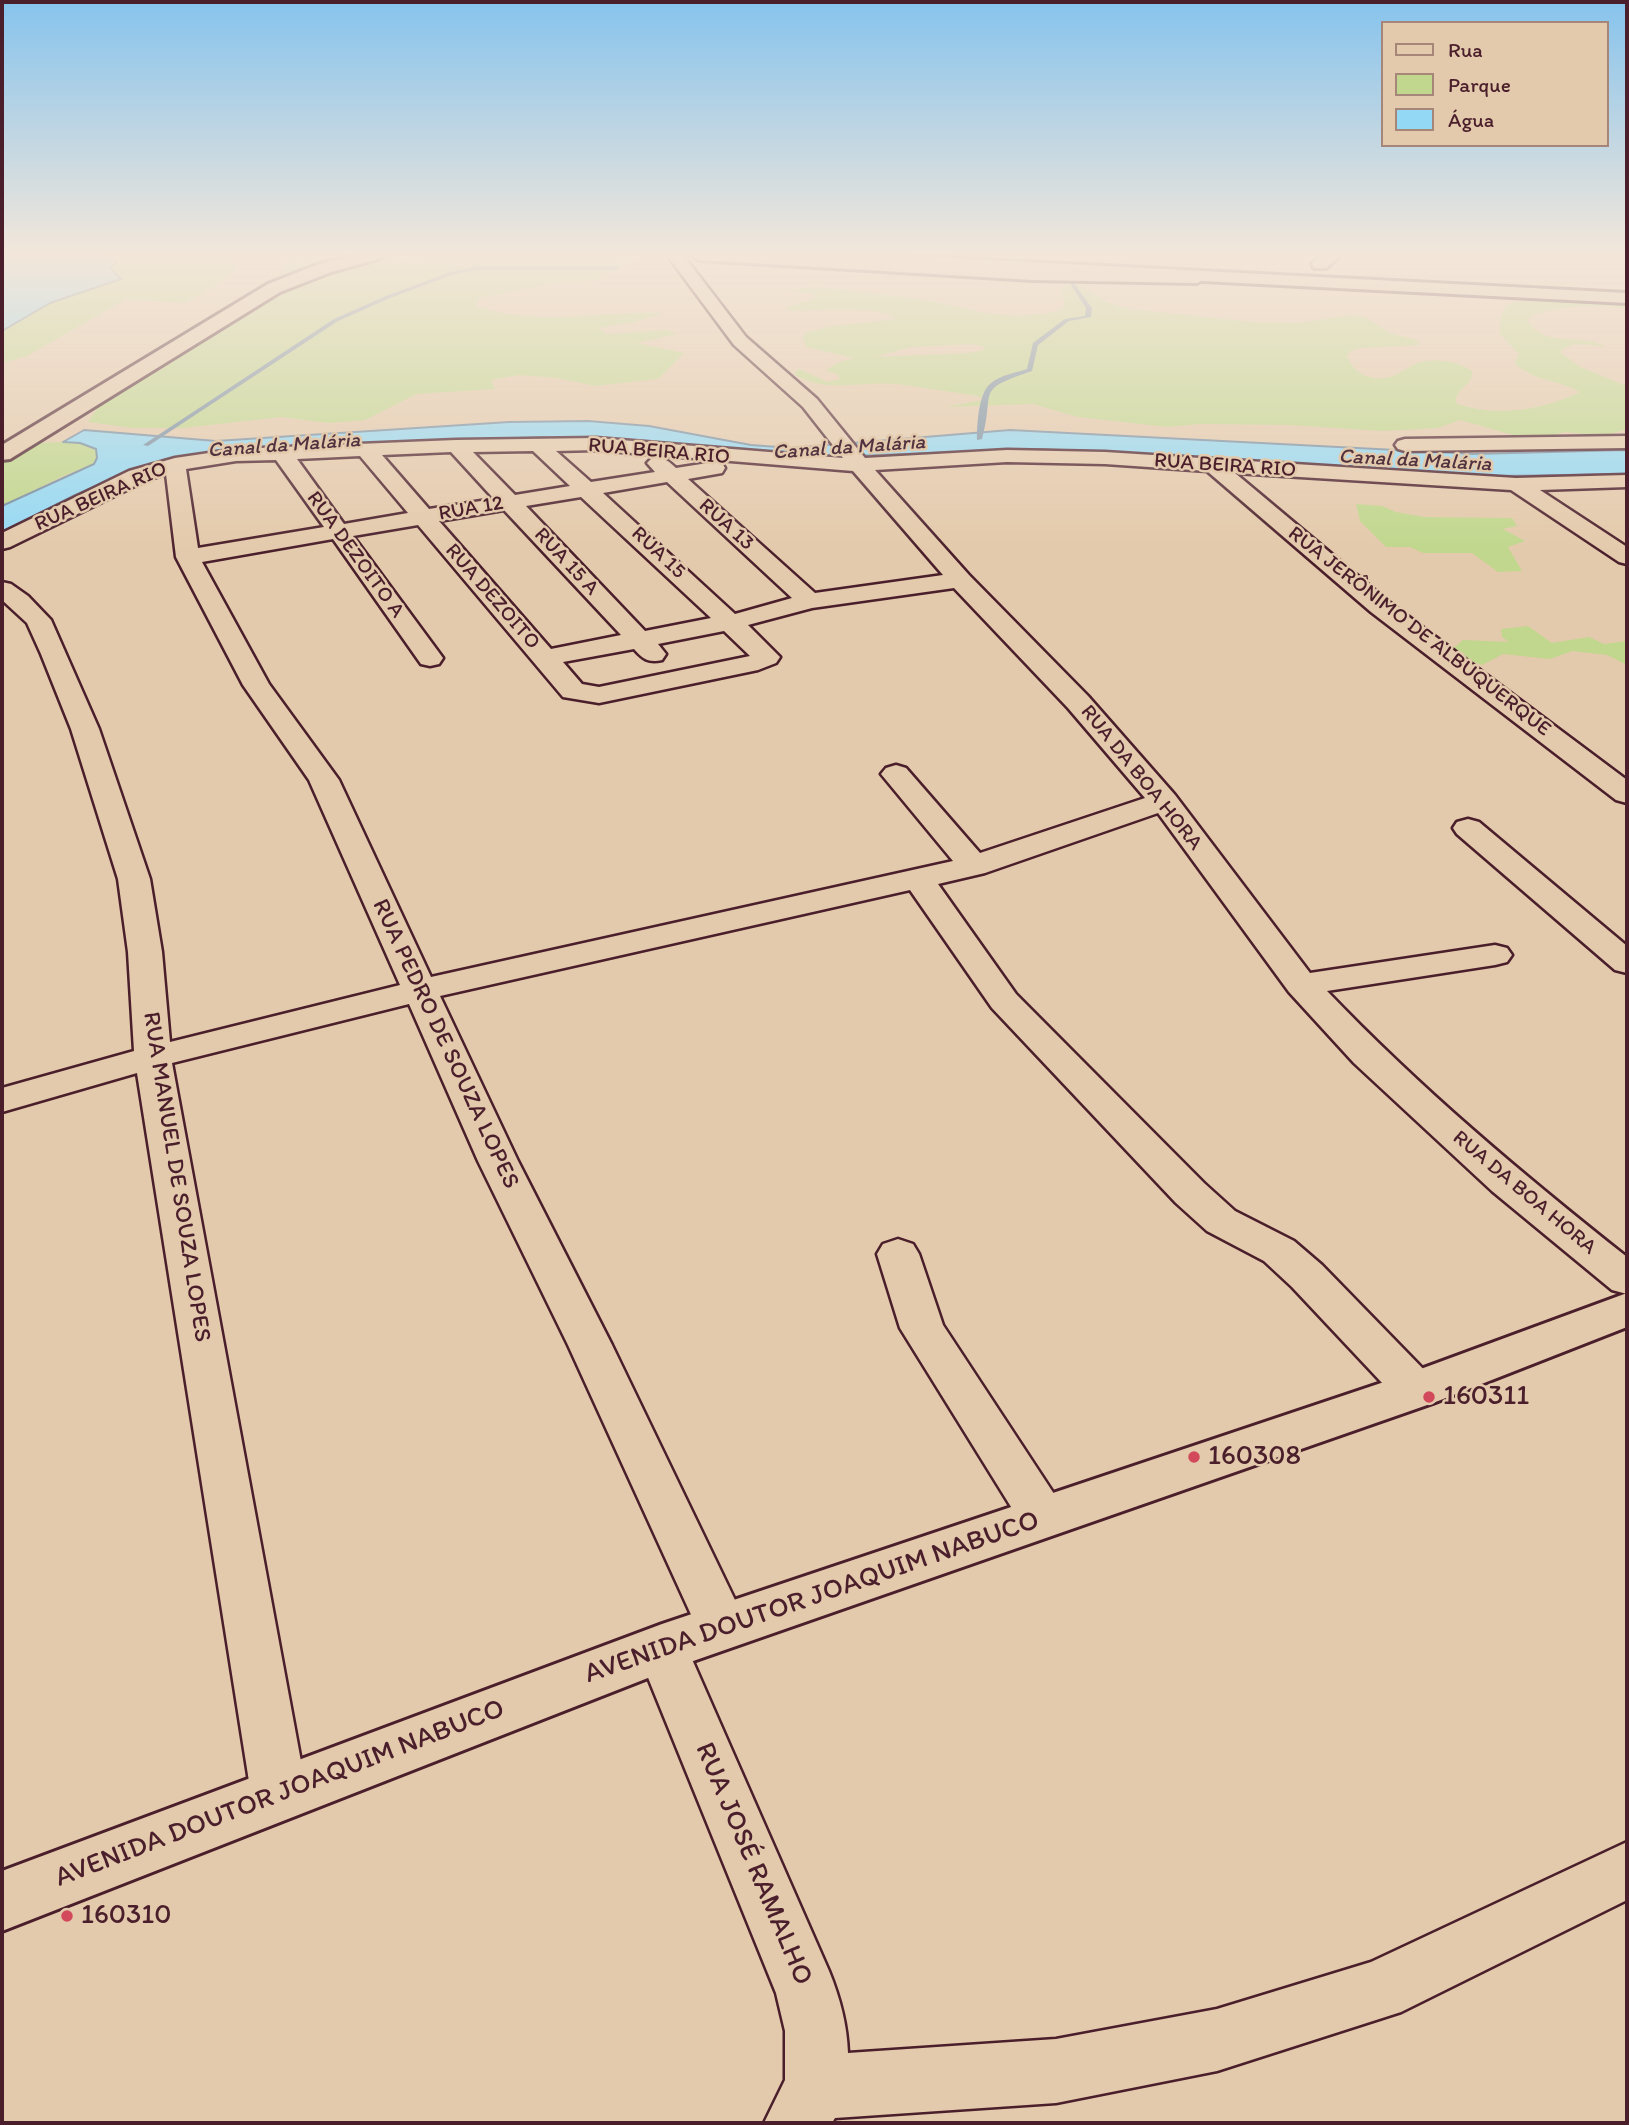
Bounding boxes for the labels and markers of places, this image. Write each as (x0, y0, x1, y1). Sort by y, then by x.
place label: 160311 (1443, 1380, 1529, 1414)
marker: 160311 (1421, 1389, 1437, 1405)
place label: 160308 (1208, 1440, 1301, 1474)
marker: 160308 (1186, 1449, 1202, 1465)
place label: 160310 (81, 1899, 172, 1933)
marker: 160310 (59, 1908, 75, 1924)

